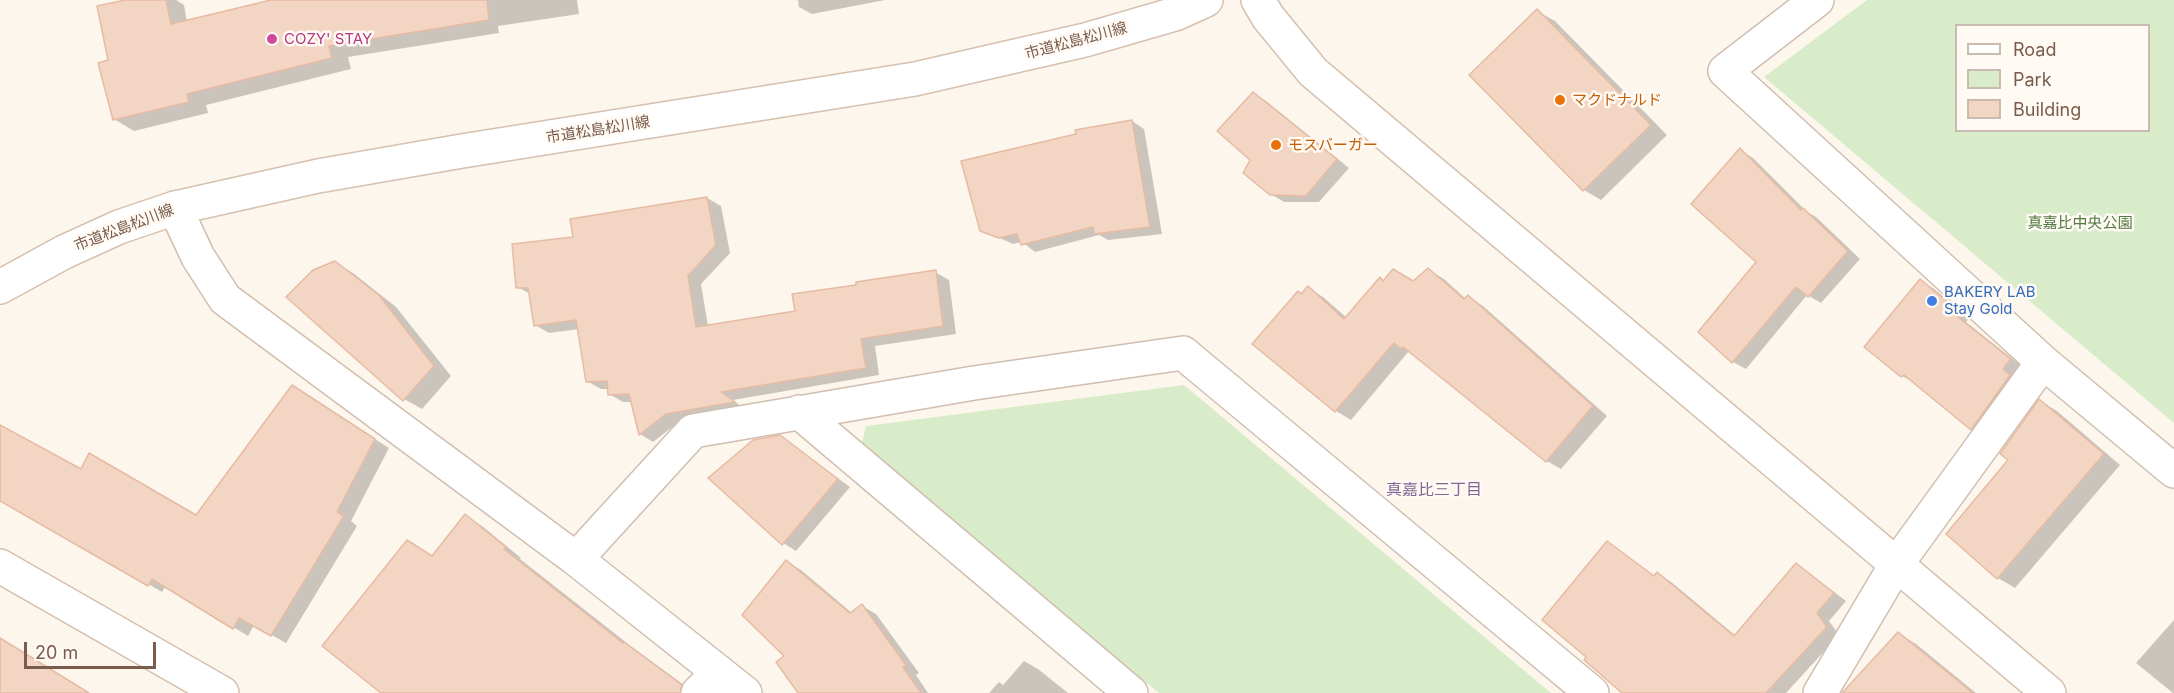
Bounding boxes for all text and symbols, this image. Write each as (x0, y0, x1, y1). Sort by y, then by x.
street label: 市道松島松川線 (1023, 19, 1129, 63)
legend (1955, 24, 2150, 132)
place label: COZY' STAY (284, 30, 372, 48)
marker: COZY' STAY (265, 32, 279, 46)
text: Road (2013, 39, 2056, 60)
text: Park (2013, 69, 2052, 90)
place label: マクドナルド (1572, 91, 1662, 109)
marker: マクドナルド (1553, 93, 1567, 107)
text: Building (2013, 99, 2081, 120)
street label: 市道松島松川線 (545, 113, 651, 147)
place label: モスバーガー (1288, 136, 1378, 154)
marker: モスバーガー (1269, 138, 1283, 152)
street label: 市道松島松川線 (72, 201, 176, 255)
park label: 真嘉比中央公園 (2028, 214, 2132, 232)
place label: BAKERY LAB Stay Gold (1944, 283, 2036, 318)
marker: BAKERY LAB Stay Gold (1925, 294, 1939, 308)
district label: 真嘉比三丁目 (1386, 480, 1482, 500)
scale bar (27, 630, 159, 668)
text: 20 m (35, 642, 78, 663)

